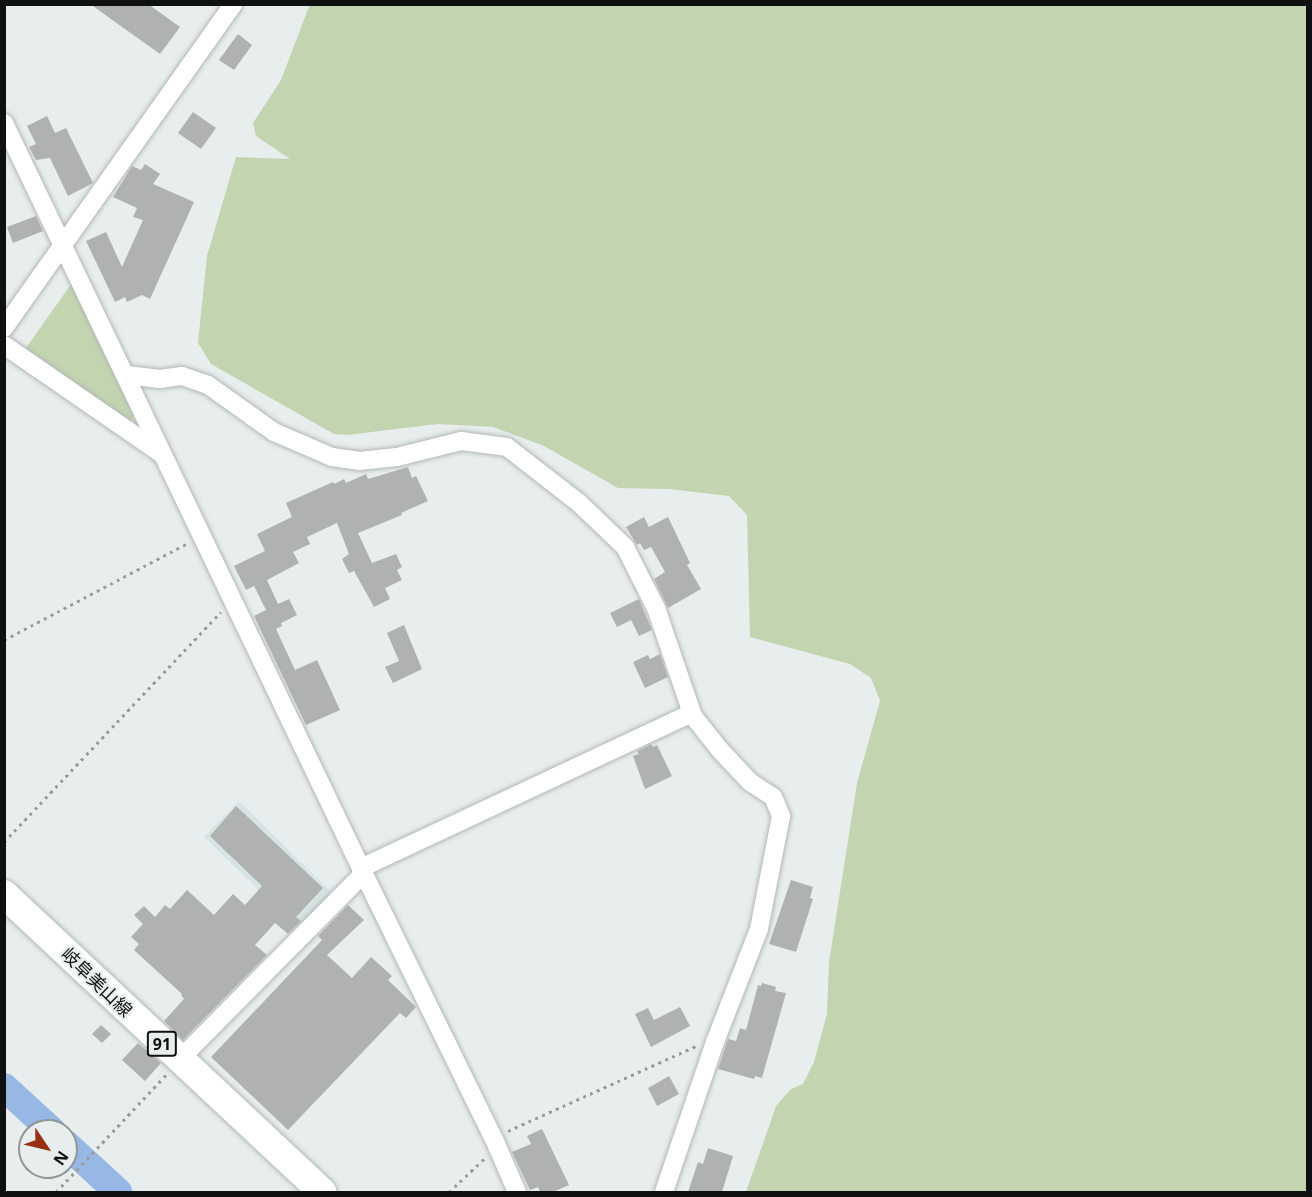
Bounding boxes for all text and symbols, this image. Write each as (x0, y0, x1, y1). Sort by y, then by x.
street label: 岐阜美山線 (57, 943, 137, 1021)
road number: 91 (146, 1031, 178, 1057)
north arrow (18, 1119, 78, 1179)
text: N (48, 1147, 74, 1170)

